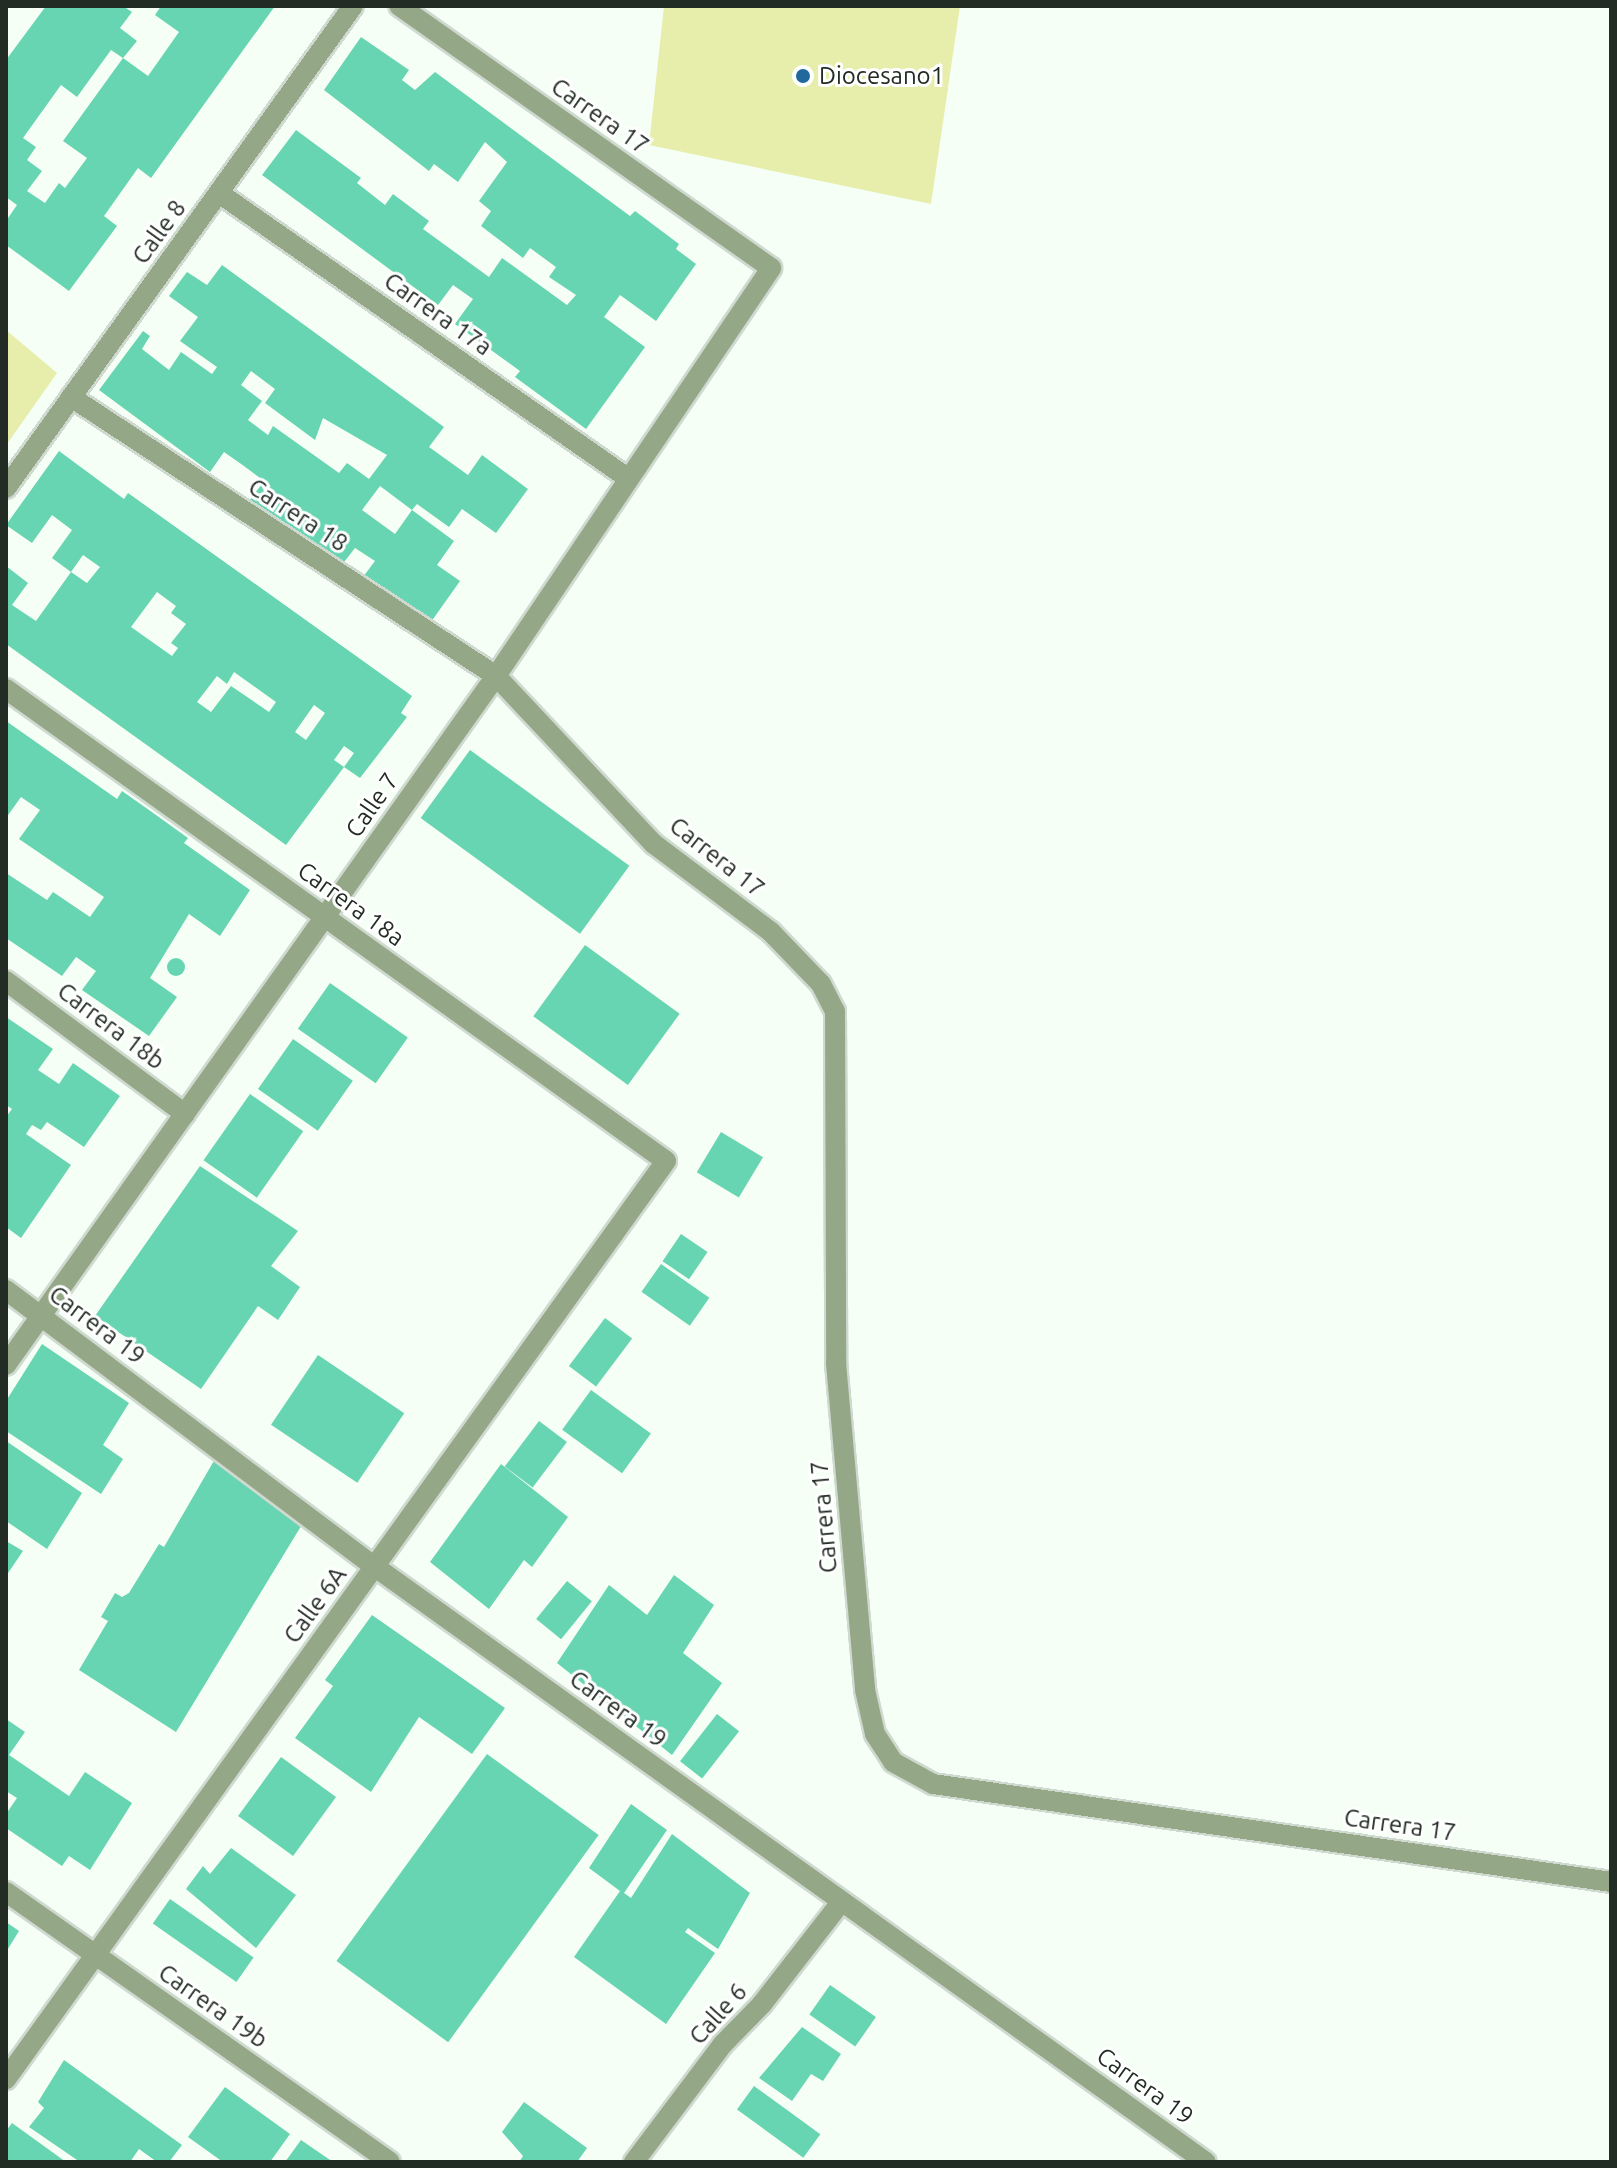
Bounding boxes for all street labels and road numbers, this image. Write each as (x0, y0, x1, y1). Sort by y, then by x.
street label: Carrera 17 (546, 72, 654, 160)
street label: Calle 8 (126, 194, 192, 270)
street label: Carrera 17a (379, 266, 497, 362)
street label: Carrera 18 (243, 472, 353, 558)
street label: Calle 7 (340, 767, 404, 843)
street label: Carrera 17 (664, 811, 770, 903)
street label: Carrera 18a (292, 856, 410, 952)
street label: Carrera 18b (52, 976, 170, 1076)
street label: Carrera 19 (43, 1280, 151, 1370)
street label: Carrera 17 (805, 1460, 843, 1574)
street label: Calle 6A (278, 1561, 352, 1649)
street label: Carrera 19 (564, 1664, 672, 1754)
street label: Carrera 17 (1342, 1803, 1458, 1847)
street label: Carrera 19b (153, 1958, 273, 2054)
street label: Calle 6 (683, 1978, 753, 2050)
street label: Carrera 19 (1091, 2041, 1199, 2131)

